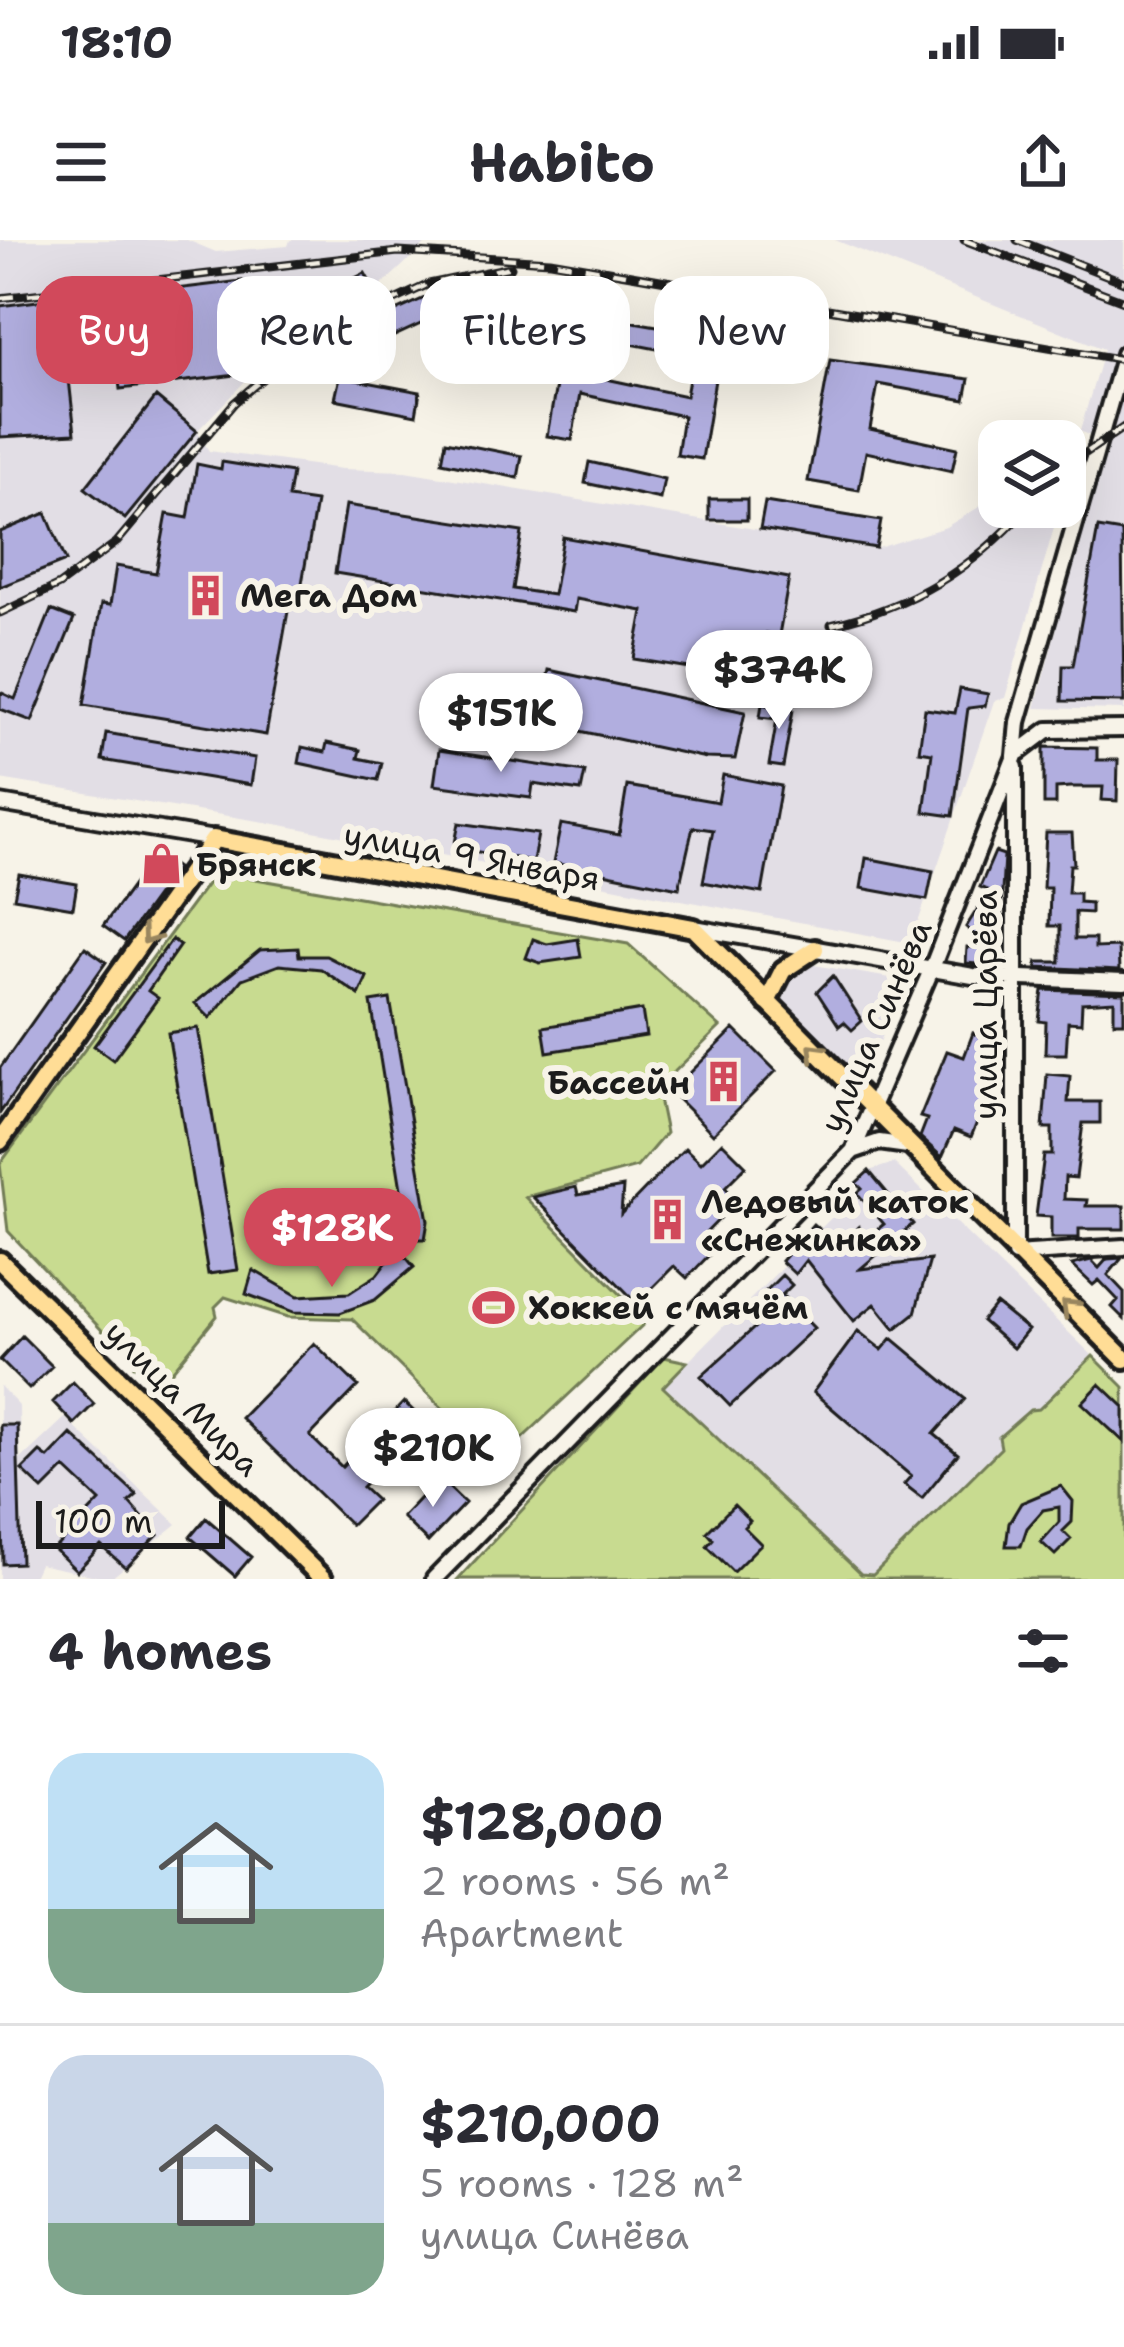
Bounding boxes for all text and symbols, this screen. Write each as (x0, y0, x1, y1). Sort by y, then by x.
text: 18:10 (60, 12, 173, 72)
text: Habito (469, 126, 655, 198)
icon: menu (48, 129, 114, 195)
icon: share (1010, 129, 1076, 195)
chip: Buy (36, 276, 193, 384)
chip: Rent (217, 276, 396, 384)
chip: Filters (420, 276, 630, 384)
chip: New (654, 276, 829, 384)
map controls (978, 420, 1086, 528)
button: layers (978, 420, 1086, 528)
building icon: Мега Дом (183, 572, 229, 618)
place label: Мега Дом (240, 573, 417, 618)
pin: $374K (695, 630, 863, 732)
text: $374K (713, 643, 846, 695)
pin: $151K (417, 673, 585, 775)
text: $151K (446, 686, 556, 738)
street label: улица 9 Января (340, 812, 604, 901)
shop icon: Брянск (139, 841, 185, 887)
place label: Брянск (196, 842, 316, 887)
street label: улица Царёва (963, 890, 1008, 1120)
street label: улица Синёва (809, 913, 942, 1139)
one-way arrow (141, 923, 163, 945)
one-way arrow (807, 1043, 829, 1065)
building icon: Бассейн (701, 1059, 747, 1105)
place label: Бассейн (547, 1060, 690, 1105)
place label: Ледовый каток «Снежинка» (701, 1179, 969, 1262)
pin: $128K (248, 1188, 416, 1290)
building icon: Ледовый каток «Снежинка» (644, 1197, 690, 1243)
text: $128K (271, 1201, 393, 1253)
sports icon: Хоккей с мячём (471, 1284, 517, 1330)
place label: Хоккей с мячём (528, 1285, 808, 1330)
one-way arrow (1062, 1299, 1083, 1321)
street label: улица Мира (95, 1311, 270, 1486)
pin: $210K (349, 1408, 517, 1510)
text: $210K (372, 1421, 494, 1473)
scale bar (36, 1495, 225, 1548)
text: 100 m (54, 1499, 153, 1544)
text: 4 homes (48, 1617, 272, 1685)
icon: filters (1010, 1618, 1076, 1684)
text: $128,000 (420, 1787, 664, 1855)
icon: home (144, 1801, 288, 1945)
text: 2 rooms · 56 m² (420, 1855, 730, 1907)
text: Apartment (420, 1907, 623, 1959)
text: $210,000 (420, 2089, 661, 2157)
icon: home (144, 2103, 288, 2247)
text: 5 rooms · 128 m² (420, 2157, 744, 2209)
text: улица Синёва (420, 2209, 689, 2261)

